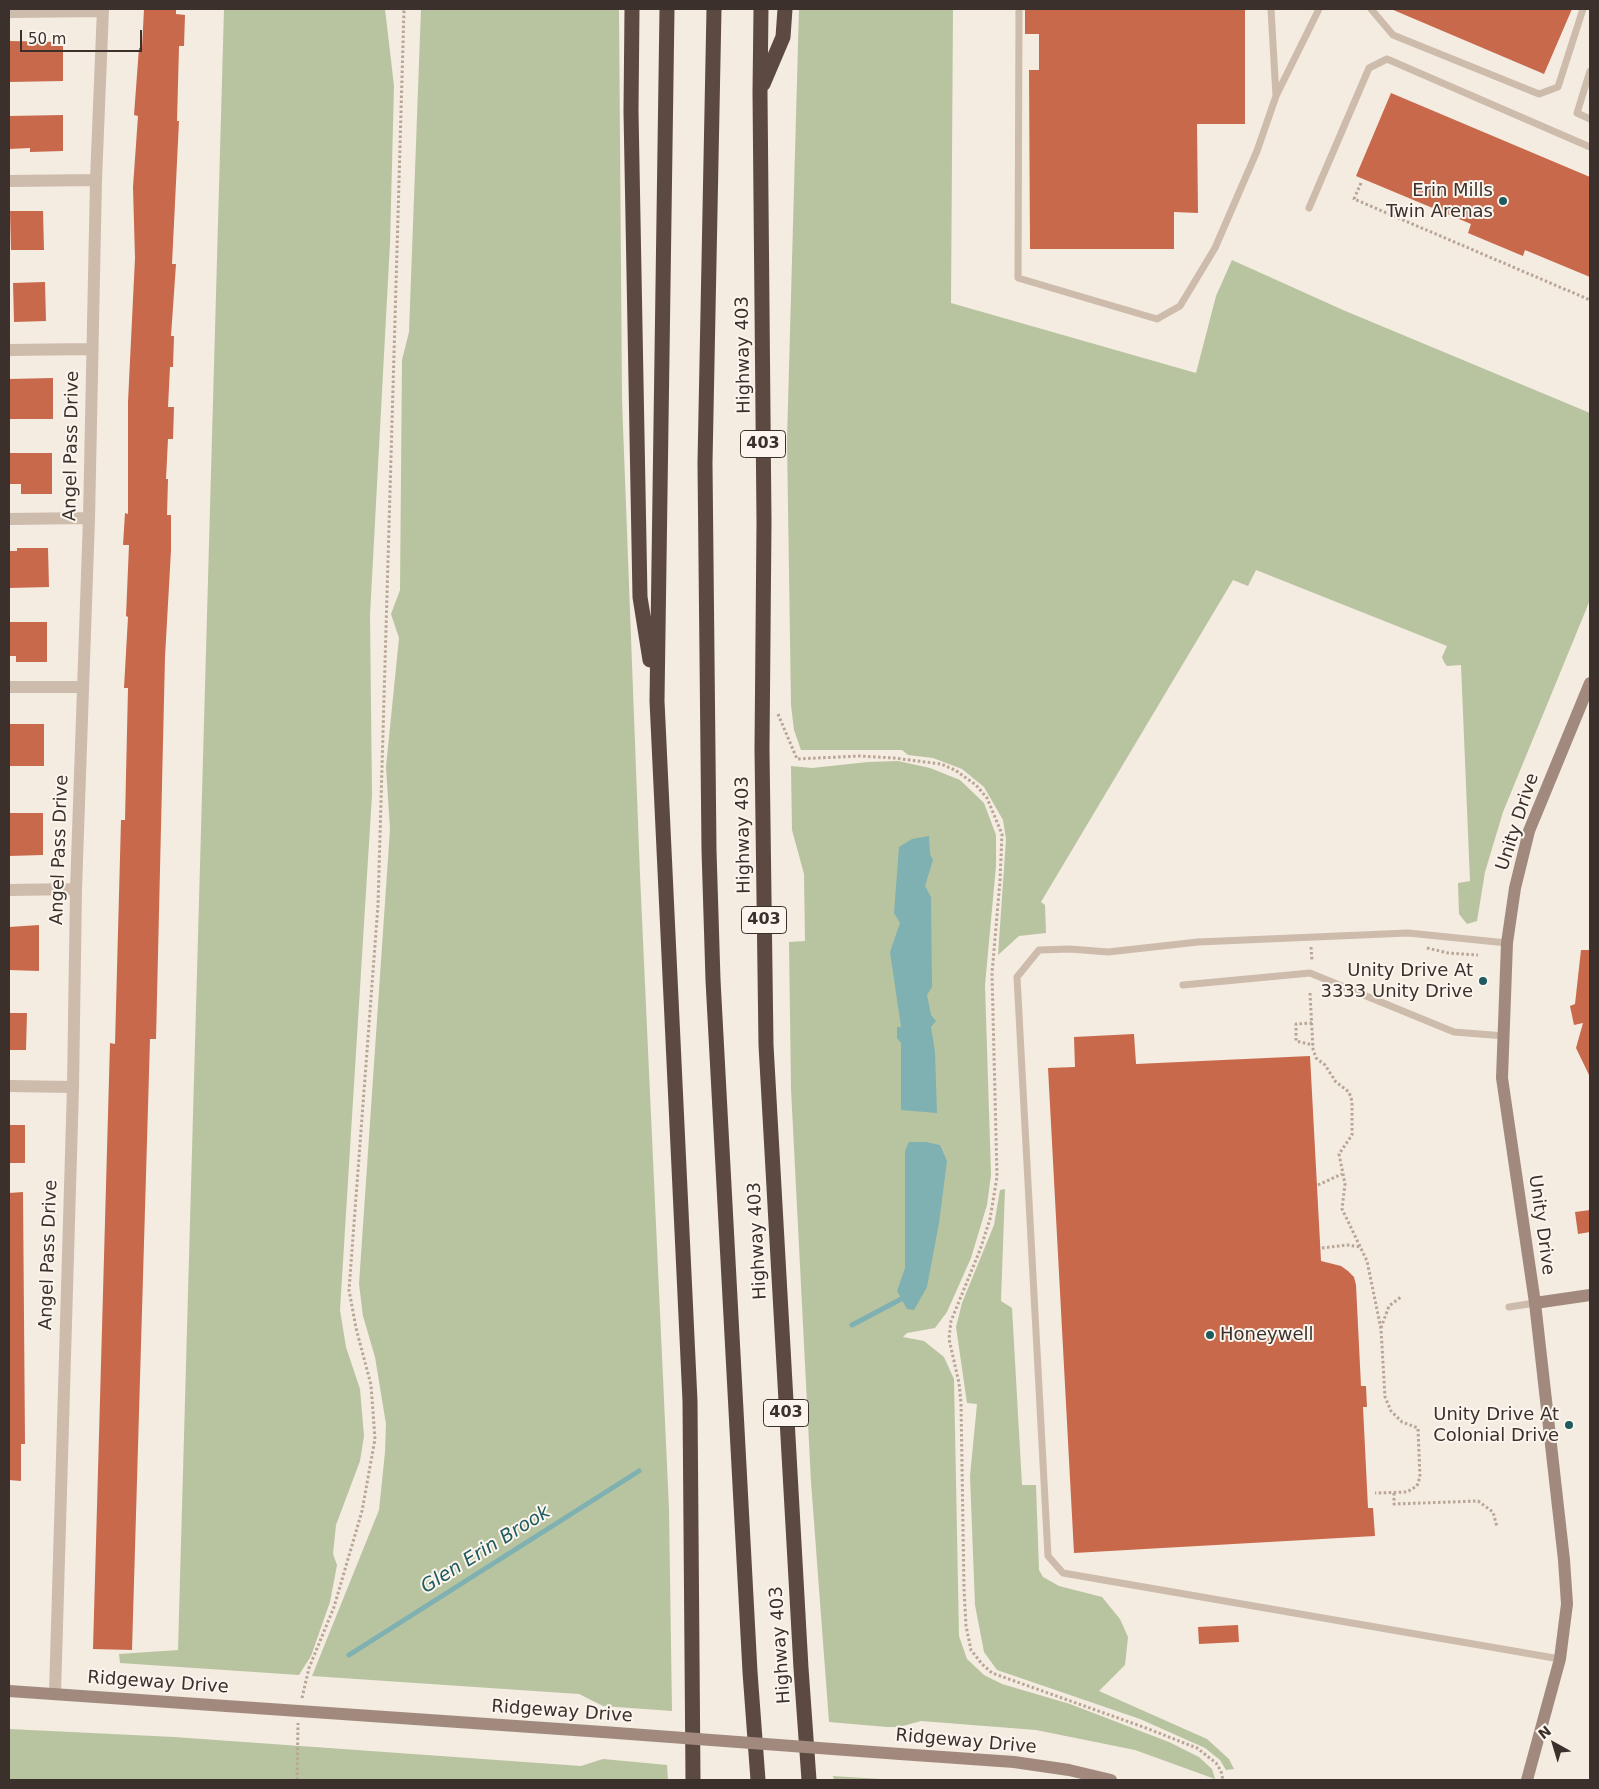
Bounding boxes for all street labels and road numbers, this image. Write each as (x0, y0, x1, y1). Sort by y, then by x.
street label: Highway 403 (732, 296, 756, 414)
street label: Angel Pass Drive (60, 371, 84, 521)
road number: 403 (740, 430, 786, 458)
street label: Unity Drive (1492, 771, 1544, 873)
street label: Angel Pass Drive (47, 774, 73, 926)
street label: Highway 403 (732, 776, 756, 894)
road number: 403 (742, 906, 786, 934)
street label: Unity Drive (1523, 1173, 1559, 1277)
street label: Angel Pass Drive (36, 1179, 62, 1331)
street label: Highway 403 (744, 1182, 772, 1300)
road number: 403 (764, 1400, 808, 1426)
street label: Highway 403 (766, 1585, 796, 1705)
street label: Ridgeway Drive (87, 1667, 229, 1699)
street label: Ridgeway Drive (491, 1696, 633, 1728)
street label: Ridgeway Drive (895, 1725, 1037, 1759)

